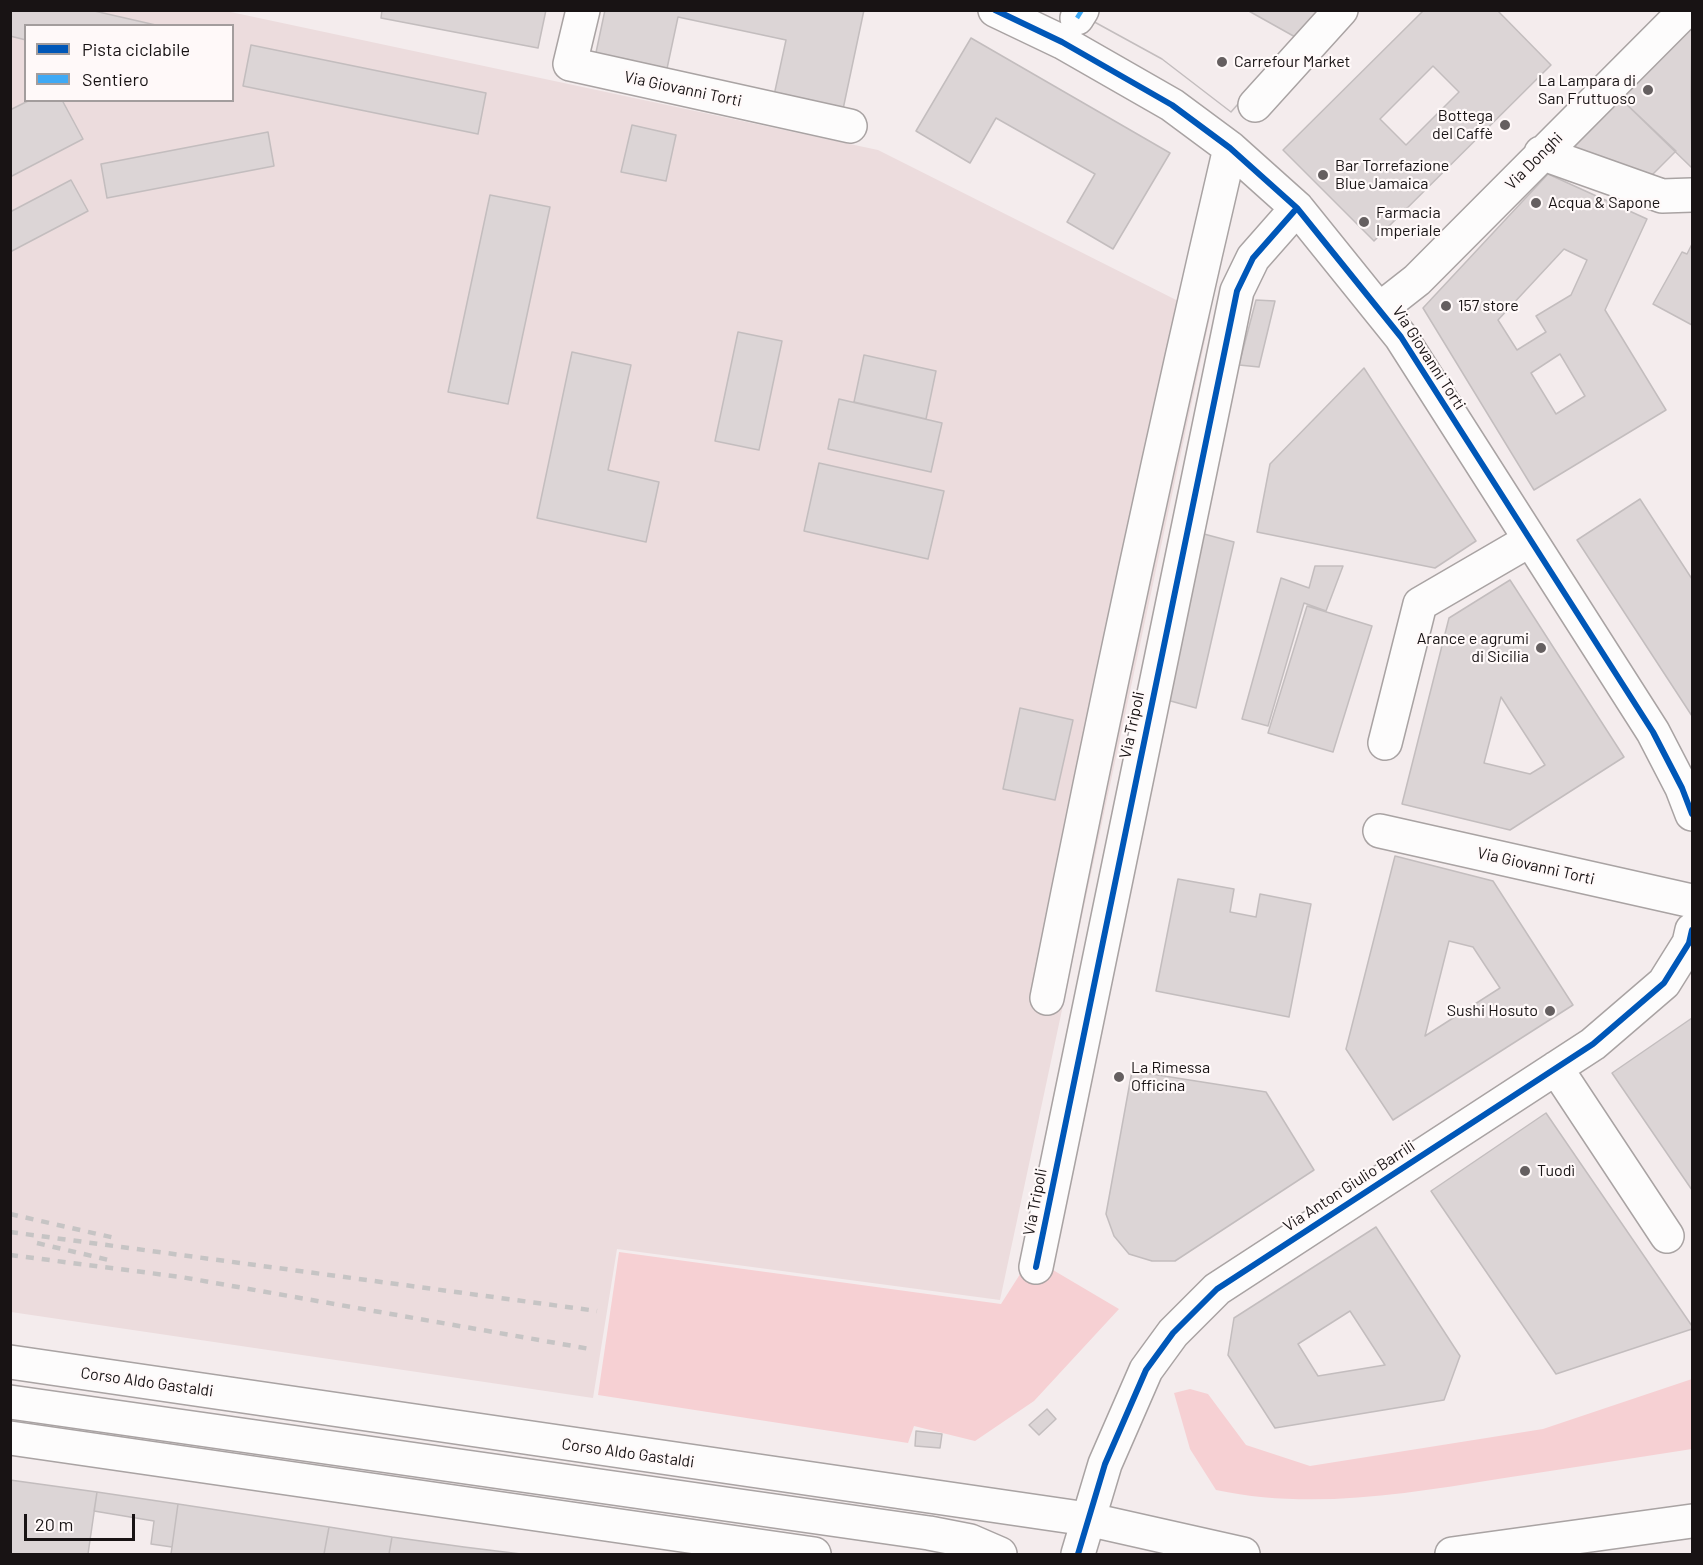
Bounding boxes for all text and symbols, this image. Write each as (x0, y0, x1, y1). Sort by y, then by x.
legend (24, 24, 234, 102)
text: Pista ciclabile (82, 38, 190, 60)
place label: Carrefour Market (1234, 52, 1350, 72)
marker: Carrefour Market (1215, 55, 1229, 69)
street label: Via Giovanni Torti (622, 67, 744, 111)
text: Sentiero (82, 68, 149, 90)
place label: La Lampara di San Fruttuoso (1538, 71, 1636, 109)
marker: La Lampara di San Fruttuoso (1641, 83, 1655, 97)
place label: Bottega del Caffè (1432, 106, 1493, 144)
marker: Bottega del Caffè (1498, 118, 1512, 132)
street label: Via Donghi (1501, 128, 1567, 194)
place label: Bar Torrefazione Blue Jamaica (1335, 156, 1449, 194)
marker: Bar Torrefazione Blue Jamaica (1316, 168, 1330, 182)
place label: Acqua & Sapone (1548, 193, 1660, 213)
marker: Acqua & Sapone (1529, 196, 1543, 210)
place label: Farmacia Imperiale (1376, 203, 1441, 241)
marker: Farmacia Imperiale (1357, 215, 1371, 229)
place label: 157 store (1458, 296, 1519, 316)
marker: 157 store (1439, 299, 1453, 313)
street label: Via Giovanni Torti (1388, 302, 1470, 414)
place label: Arance e agrumi di Sicilia (1417, 629, 1529, 667)
marker: Arance e agrumi di Sicilia (1534, 641, 1548, 655)
street label: Via Tripoli (1116, 690, 1148, 760)
street label: Via Giovanni Torti (1475, 843, 1597, 889)
place label: Sushi Hosuto (1447, 1001, 1538, 1021)
marker: Sushi Hosuto (1543, 1004, 1557, 1018)
place label: La Rimessa Officina (1131, 1058, 1210, 1096)
marker: La Rimessa Officina (1112, 1070, 1126, 1084)
street label: Via Anton Giulio Barrili (1280, 1136, 1418, 1236)
place label: Tuodì (1537, 1161, 1575, 1181)
marker: Tuodì (1518, 1164, 1532, 1178)
street label: Via Tripoli (1019, 1167, 1051, 1237)
street label: Corso Aldo Gastaldi (79, 1363, 215, 1401)
street label: Corso Aldo Gastaldi (560, 1434, 696, 1472)
scale bar (27, 1502, 138, 1540)
text: 20 m (35, 1513, 73, 1535)

